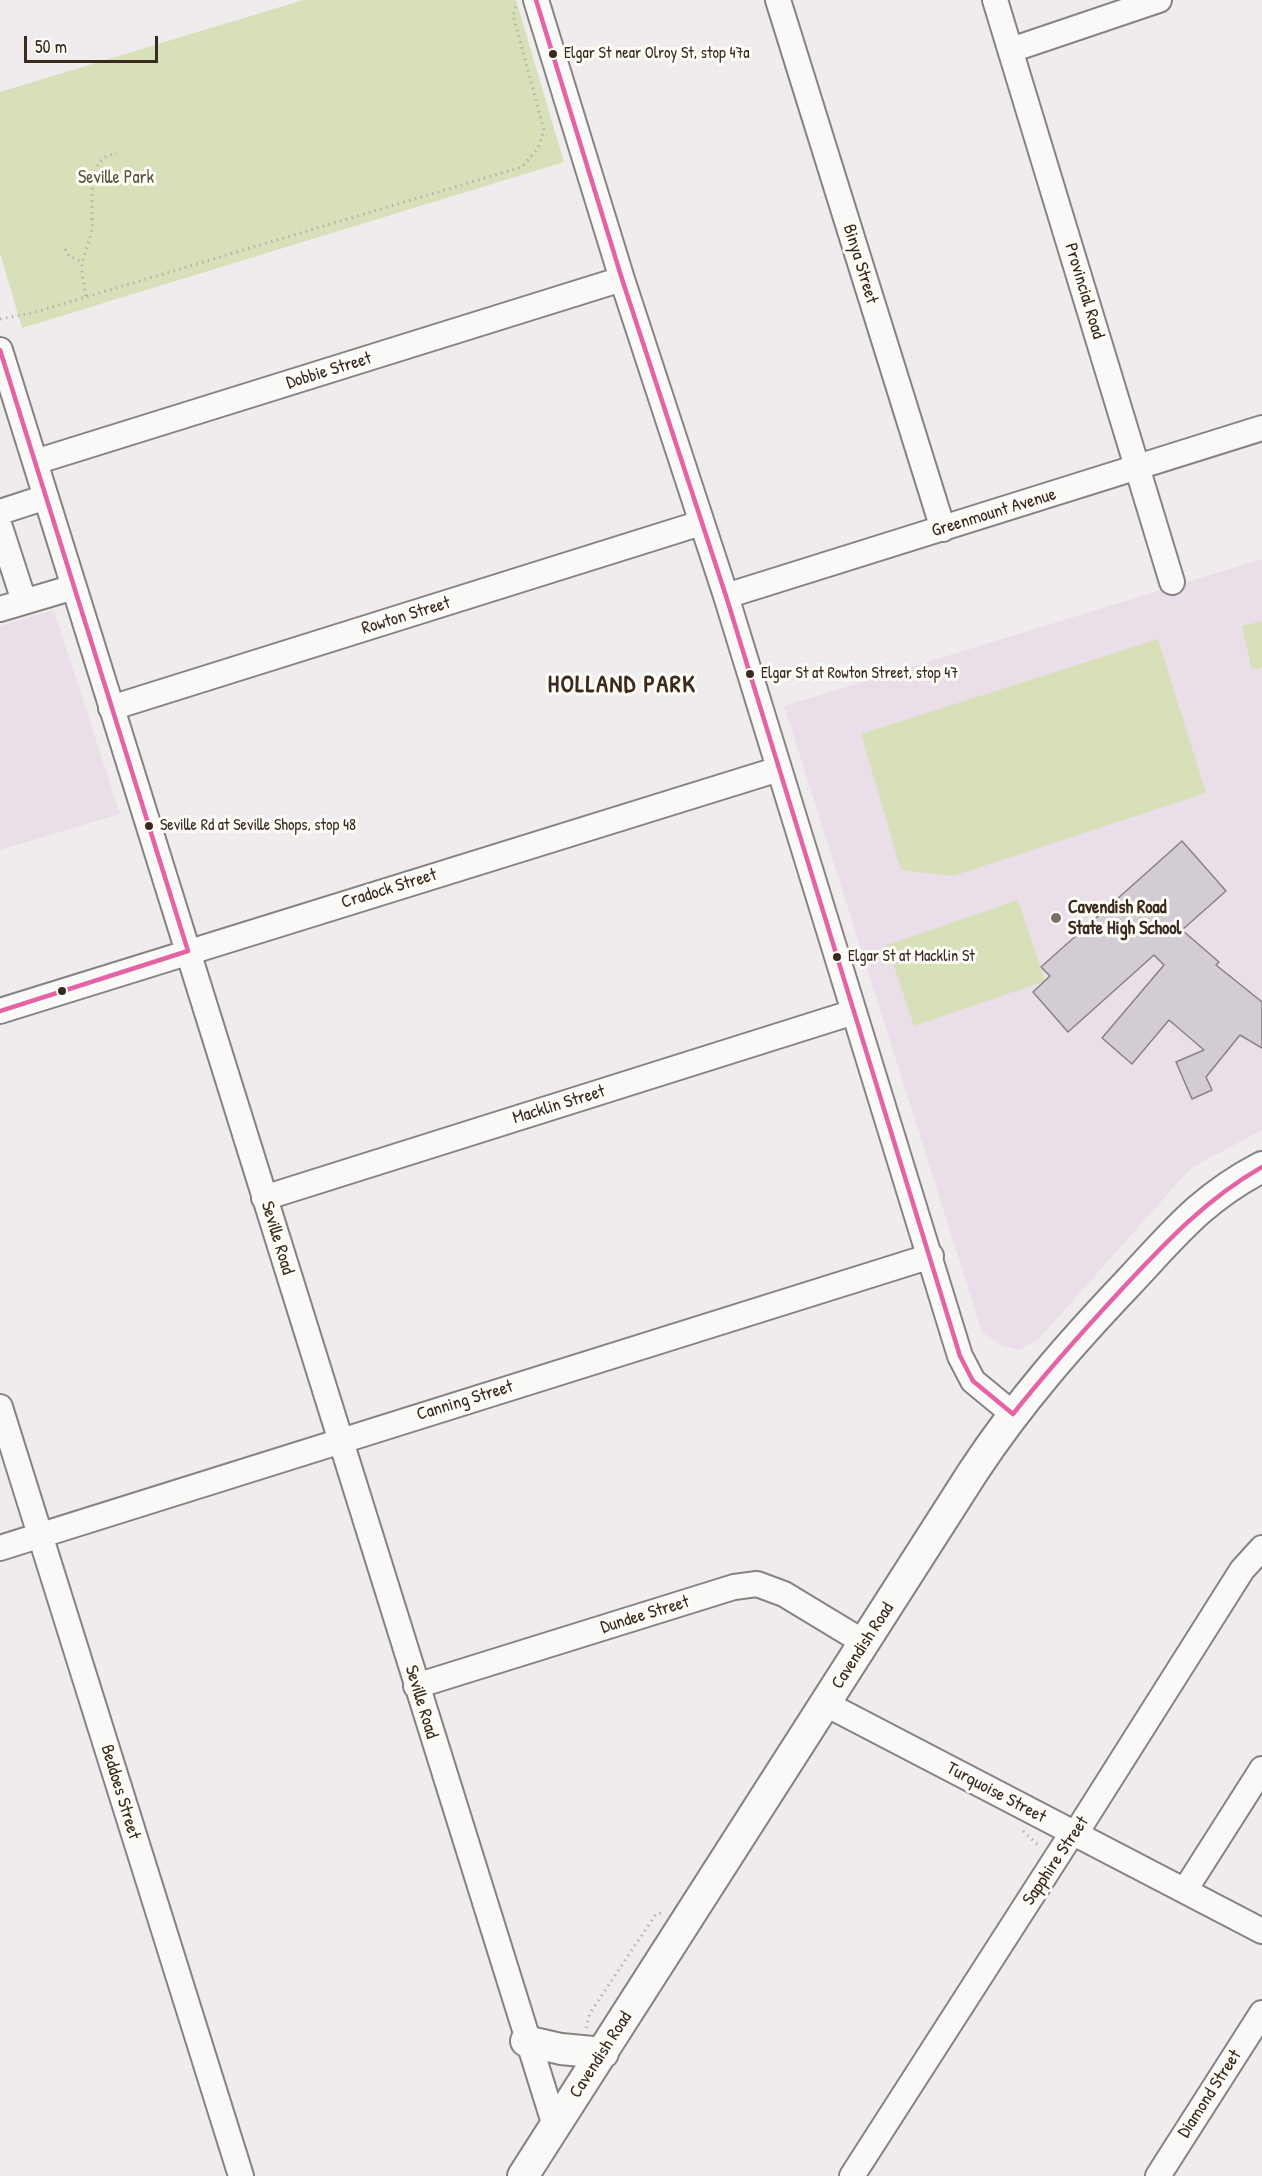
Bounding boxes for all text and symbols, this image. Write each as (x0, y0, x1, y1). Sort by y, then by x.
scale bar (27, 24, 160, 62)
text: 50 m (35, 34, 67, 59)
place label: Elgar St near Olroy St, stop 47a (564, 44, 750, 64)
marker: Elgar St near Olroy St, stop 47a (547, 48, 559, 60)
park label: Seville Park (78, 167, 154, 189)
street label: Binya Street (838, 222, 882, 306)
street label: Provincial Road (1059, 241, 1109, 341)
street label: Dobbie Street (284, 348, 374, 394)
street label: Greenmount Avenue (929, 484, 1059, 542)
street label: Rowton Street (359, 592, 453, 640)
place label: Elgar St at Rowton Street, stop 47 (761, 664, 958, 684)
marker: Elgar St at Rowton Street, stop 47 (744, 668, 756, 680)
district label: HOLLAND PARK (548, 672, 696, 700)
place label: Seville Rd at Seville Shops, stop 48 (160, 816, 356, 836)
marker: Seville Rd at Seville Shops, stop 48 (143, 820, 155, 832)
street label: Cradock Street (339, 864, 439, 914)
place label: Cavendish Road State High School (1068, 897, 1181, 940)
marker: Cavendish Road State High School (1049, 911, 1063, 925)
place label: Elgar St at Macklin St (848, 947, 975, 967)
marker: Elgar St at Macklin St (831, 951, 843, 963)
unlabelled marker (56, 985, 68, 997)
street label: Macklin Street (510, 1081, 608, 1129)
street label: Seville Road (256, 1199, 298, 1277)
street label: Canning Street (414, 1376, 516, 1426)
street label: Dundee Street (598, 1591, 692, 1639)
street label: Cavendish Road (827, 1599, 899, 1693)
street label: Seville Road (400, 1663, 442, 1741)
street label: Beddoes Street (95, 1742, 145, 1842)
street label: Turquoise Street (943, 1758, 1049, 1828)
street label: Sapphire Street (1018, 1812, 1094, 1910)
street label: Cavendish Road (565, 2008, 637, 2102)
street label: Diamond Street (1174, 2046, 1246, 2142)

